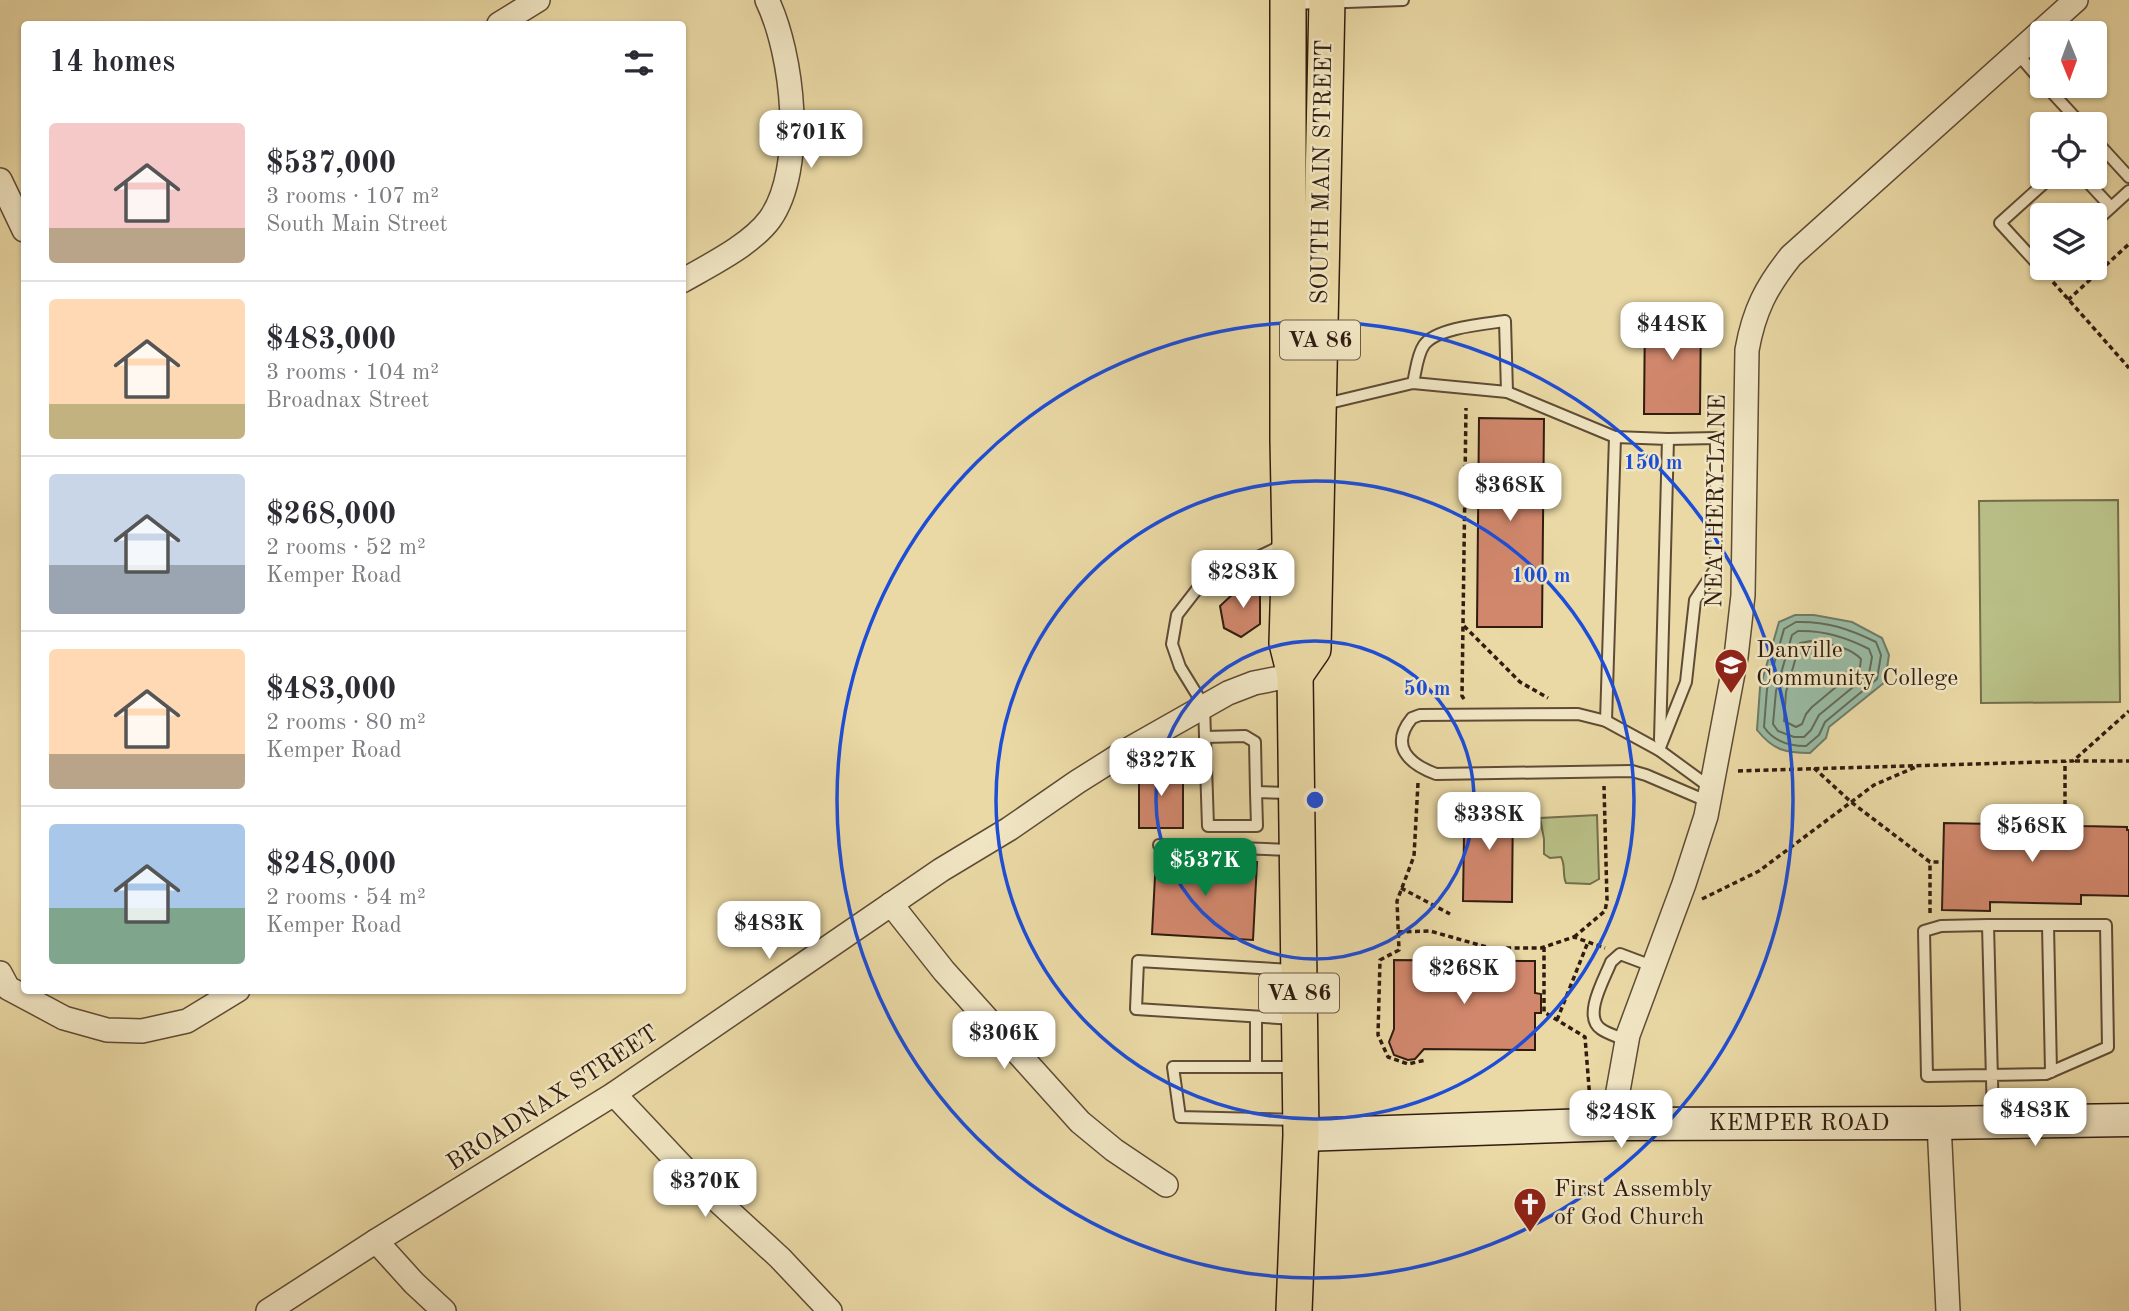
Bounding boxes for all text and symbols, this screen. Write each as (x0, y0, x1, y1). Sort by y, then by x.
north arrow (2030, 21, 2107, 98)
map controls (2030, 21, 2107, 280)
street label: SOUTH MAIN STREET (1309, 39, 1337, 305)
icon: filters (620, 44, 658, 82)
text: 14 homes (49, 48, 175, 78)
pin: $701K (762, 110, 860, 170)
button: locate (2030, 112, 2107, 189)
text: $701K (775, 121, 847, 144)
text: $537,000 (266, 149, 396, 179)
icon: home (105, 151, 189, 235)
text: 3 rooms · 107 m² (266, 185, 439, 208)
button: layers (2030, 203, 2107, 280)
text: South Main Street (266, 213, 448, 236)
pin: $448K (1623, 302, 1721, 362)
text: $448K (1636, 313, 1708, 336)
road number: VA 86 (1280, 320, 1360, 360)
text: $483,000 (266, 325, 396, 355)
icon: home (105, 327, 189, 411)
text: 3 rooms · 104 m² (266, 361, 439, 384)
text: Broadnax Street (266, 389, 429, 412)
street label: NEATHERY LANE (1703, 394, 1731, 608)
text: 150 m (1623, 453, 1683, 474)
pin: $368K (1461, 463, 1559, 523)
text: $368K (1474, 474, 1546, 497)
text: $268,000 (266, 500, 396, 530)
icon: home (105, 502, 189, 586)
text: 2 rooms · 52 m² (266, 536, 426, 559)
pin: $283K (1194, 550, 1292, 610)
text: $283K (1207, 561, 1279, 584)
text: Kemper Road (266, 564, 402, 587)
text: 100 m (1511, 566, 1571, 587)
place label: Danville Community College (1756, 639, 1958, 691)
school or university icon: Danville Community College (1712, 646, 1750, 695)
text: $483,000 (266, 675, 396, 705)
icon: home (105, 677, 189, 761)
text: 50 m (1403, 679, 1451, 700)
text: 2 rooms · 80 m² (266, 711, 426, 734)
pin: $327K (1112, 738, 1210, 798)
text: Kemper Road (266, 739, 402, 762)
text: $327K (1125, 749, 1197, 772)
centre of rings (1303, 788, 1327, 812)
pin: $338K (1440, 792, 1538, 852)
text: $338K (1453, 803, 1525, 826)
pin: $568K (1983, 804, 2081, 864)
text: $568K (1996, 815, 2068, 838)
pin: $537K (1156, 838, 1254, 898)
text: $537K (1169, 849, 1241, 872)
text: $248,000 (266, 850, 396, 880)
icon: home (105, 852, 189, 936)
text: 2 rooms · 54 m² (266, 886, 426, 909)
pin: $483K (720, 902, 818, 961)
text: $483K (733, 912, 805, 935)
text: Kemper Road (266, 914, 402, 937)
pin: $268K (1415, 946, 1513, 1006)
text: $268K (1428, 957, 1500, 980)
road number: VA 86 (1259, 974, 1339, 1012)
pin: $306K (955, 1012, 1053, 1071)
street label: BROADNAX STREET (443, 1022, 663, 1176)
text: $306K (968, 1022, 1040, 1045)
pin: $483K (1986, 1088, 2084, 1148)
pin: $248K (1572, 1090, 1670, 1150)
text: $483K (1999, 1099, 2071, 1122)
text: $248K (1585, 1101, 1657, 1124)
street label: KEMPER ROAD (1708, 1112, 1890, 1136)
pin: $370K (656, 1160, 754, 1219)
text: $370K (669, 1170, 741, 1193)
place label: First Assembly of God Church (1554, 1178, 1713, 1230)
church icon: First Assembly of God Church (1511, 1185, 1549, 1234)

